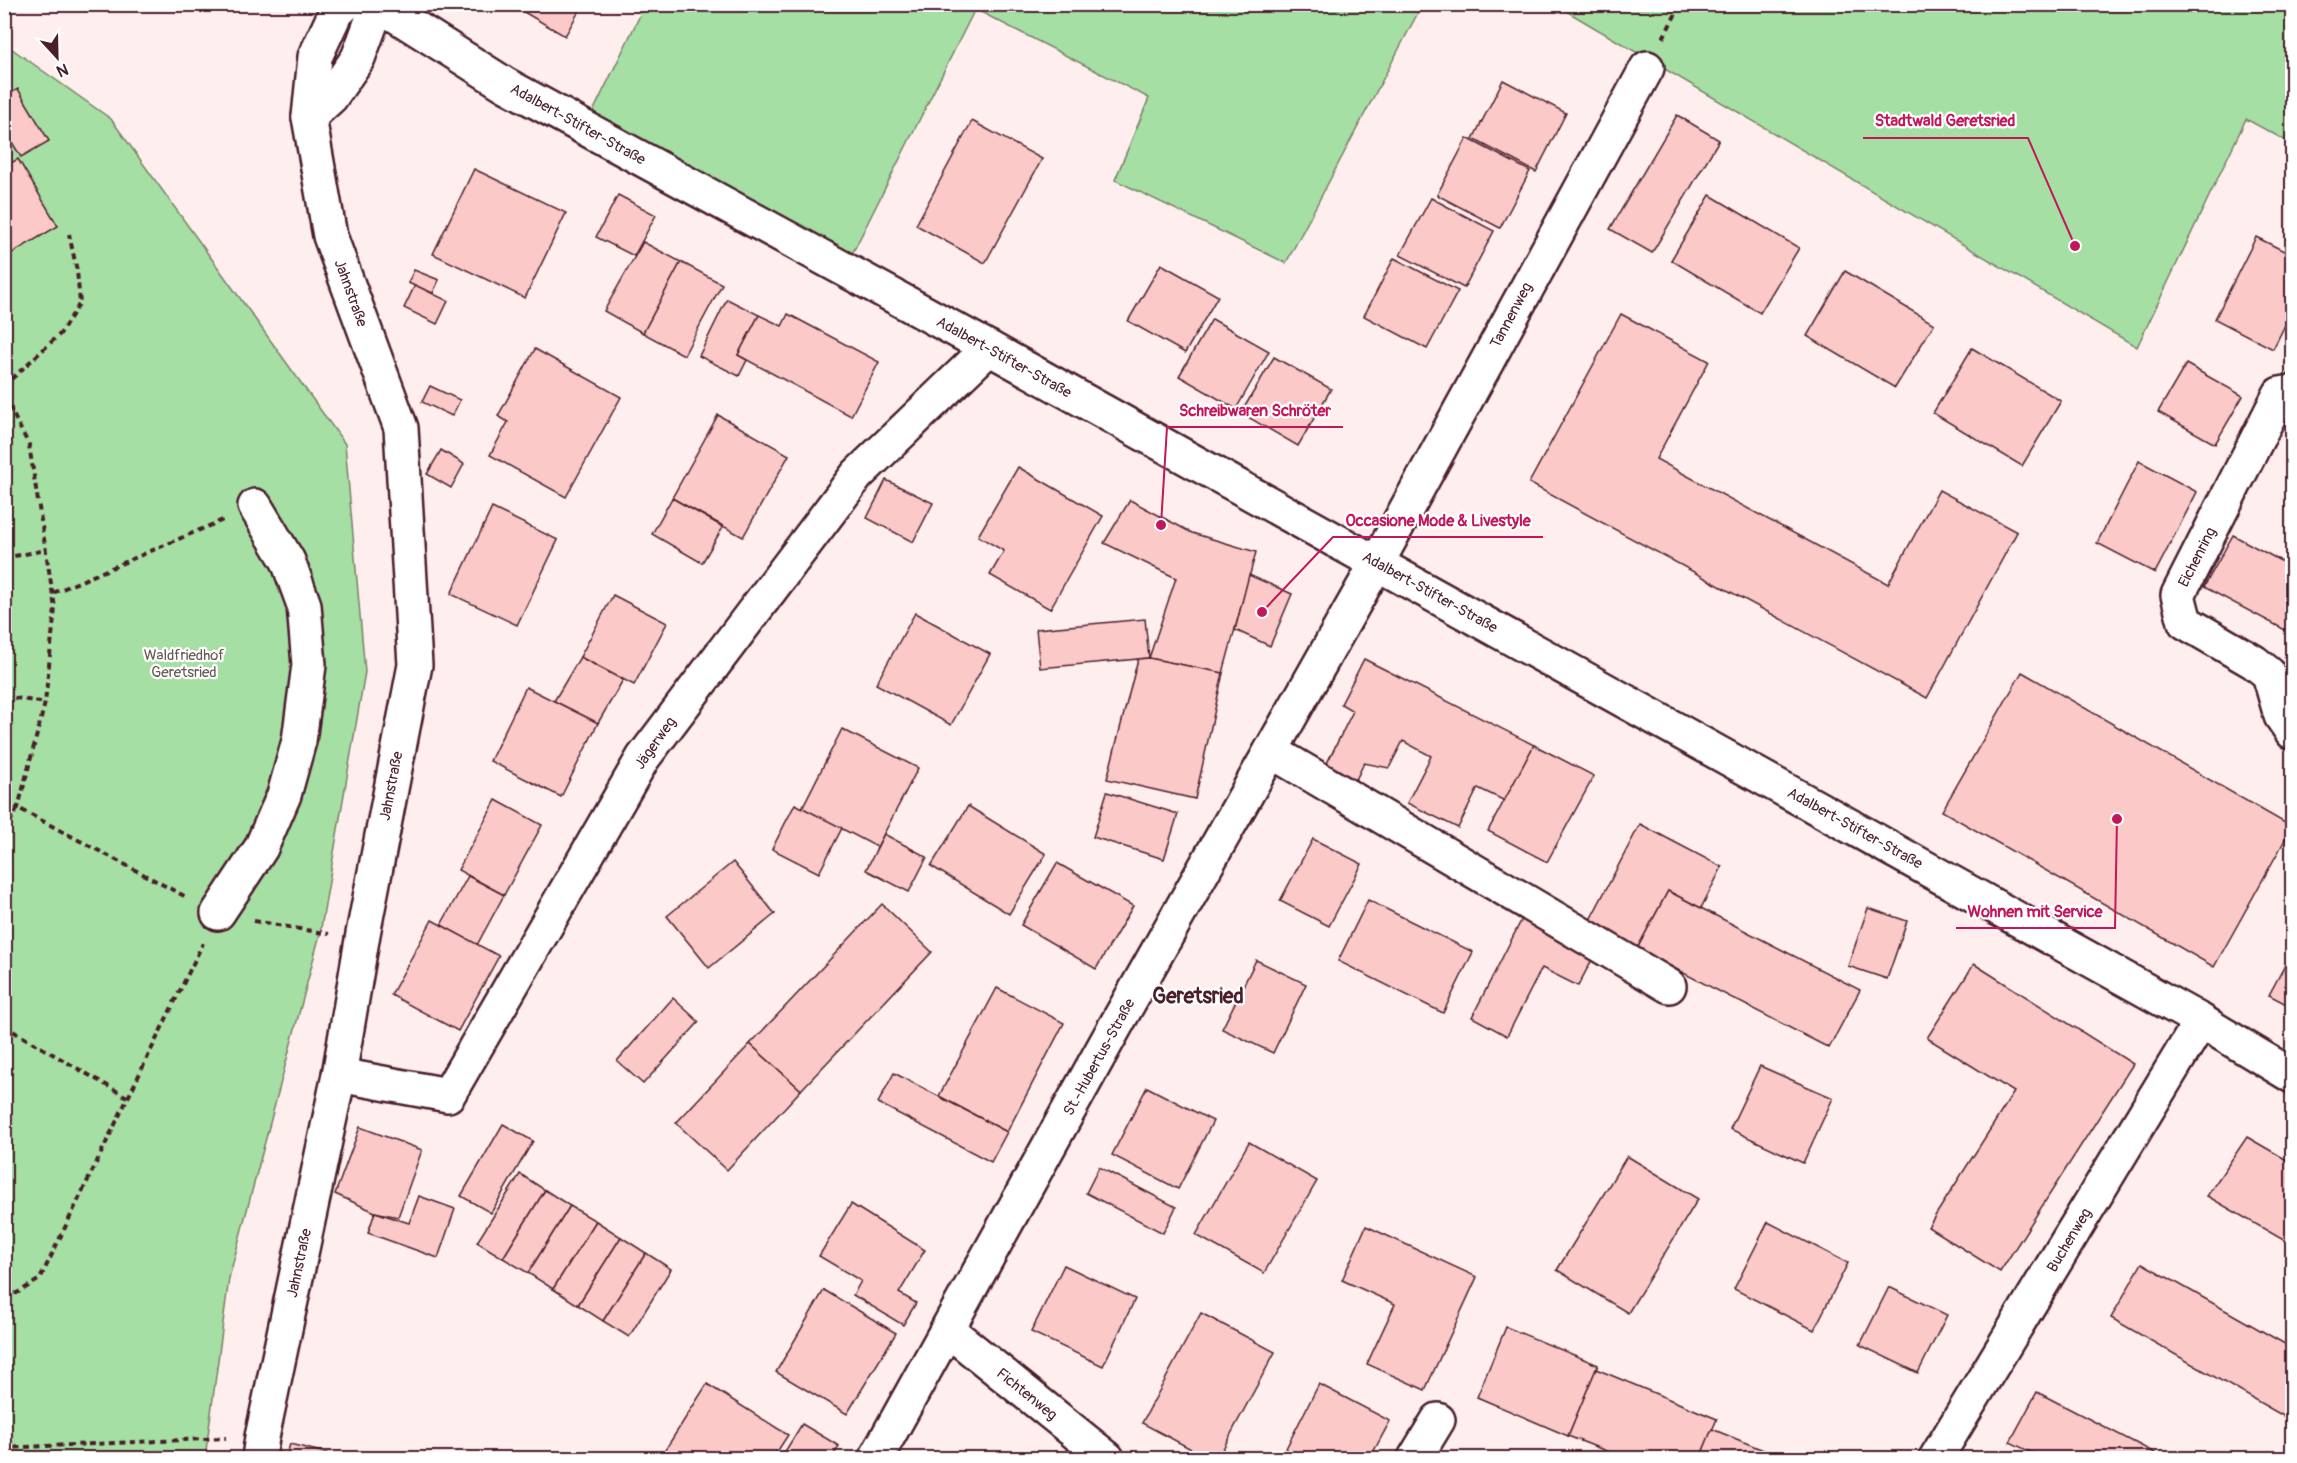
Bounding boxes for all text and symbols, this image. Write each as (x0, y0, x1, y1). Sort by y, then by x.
north arrow (27, 27, 87, 87)
text: N (53, 59, 71, 81)
street label: Adalbert-Stifter-Straße (507, 79, 649, 170)
callout: Stadtwald Geretsried (1863, 104, 2028, 138)
text: Stadtwald Geretsried (1875, 111, 2015, 131)
street label: Jahnstraße (330, 257, 372, 330)
street label: Tannenweg (1486, 279, 1537, 351)
street label: Adalbert-Stifter-Straße (933, 312, 1075, 403)
callout: Schreibwaren Schröter (1167, 393, 1343, 427)
text: Schreibwaren Schröter (1179, 401, 1331, 421)
callout: Occasione Mode & Livestyle (1333, 503, 1543, 537)
text: Occasione Mode & Livestyle (1345, 511, 1532, 531)
street label: Eichenring (2174, 524, 2221, 590)
street label: Adalbert-Stifter-Straße (1359, 547, 1501, 638)
park label: Waldfriedhof Geretsried (144, 646, 224, 682)
street label: Jägerweg (631, 713, 680, 773)
street label: Jahnstraße (375, 749, 408, 822)
street label: Adalbert-Stifter-Straße (1784, 783, 1926, 874)
callout: Wohnen mit Service (1956, 894, 2115, 928)
text: Wohnen mit Service (1968, 902, 2104, 922)
district label: Geretsried (1152, 983, 1244, 1010)
street label: St.-Hubertus-Straße (1059, 995, 1140, 1119)
street label: Buchenweg (2043, 1205, 2096, 1276)
street label: Jahnstraße (283, 1226, 316, 1299)
street label: Fichtenweg (992, 1364, 1061, 1425)

